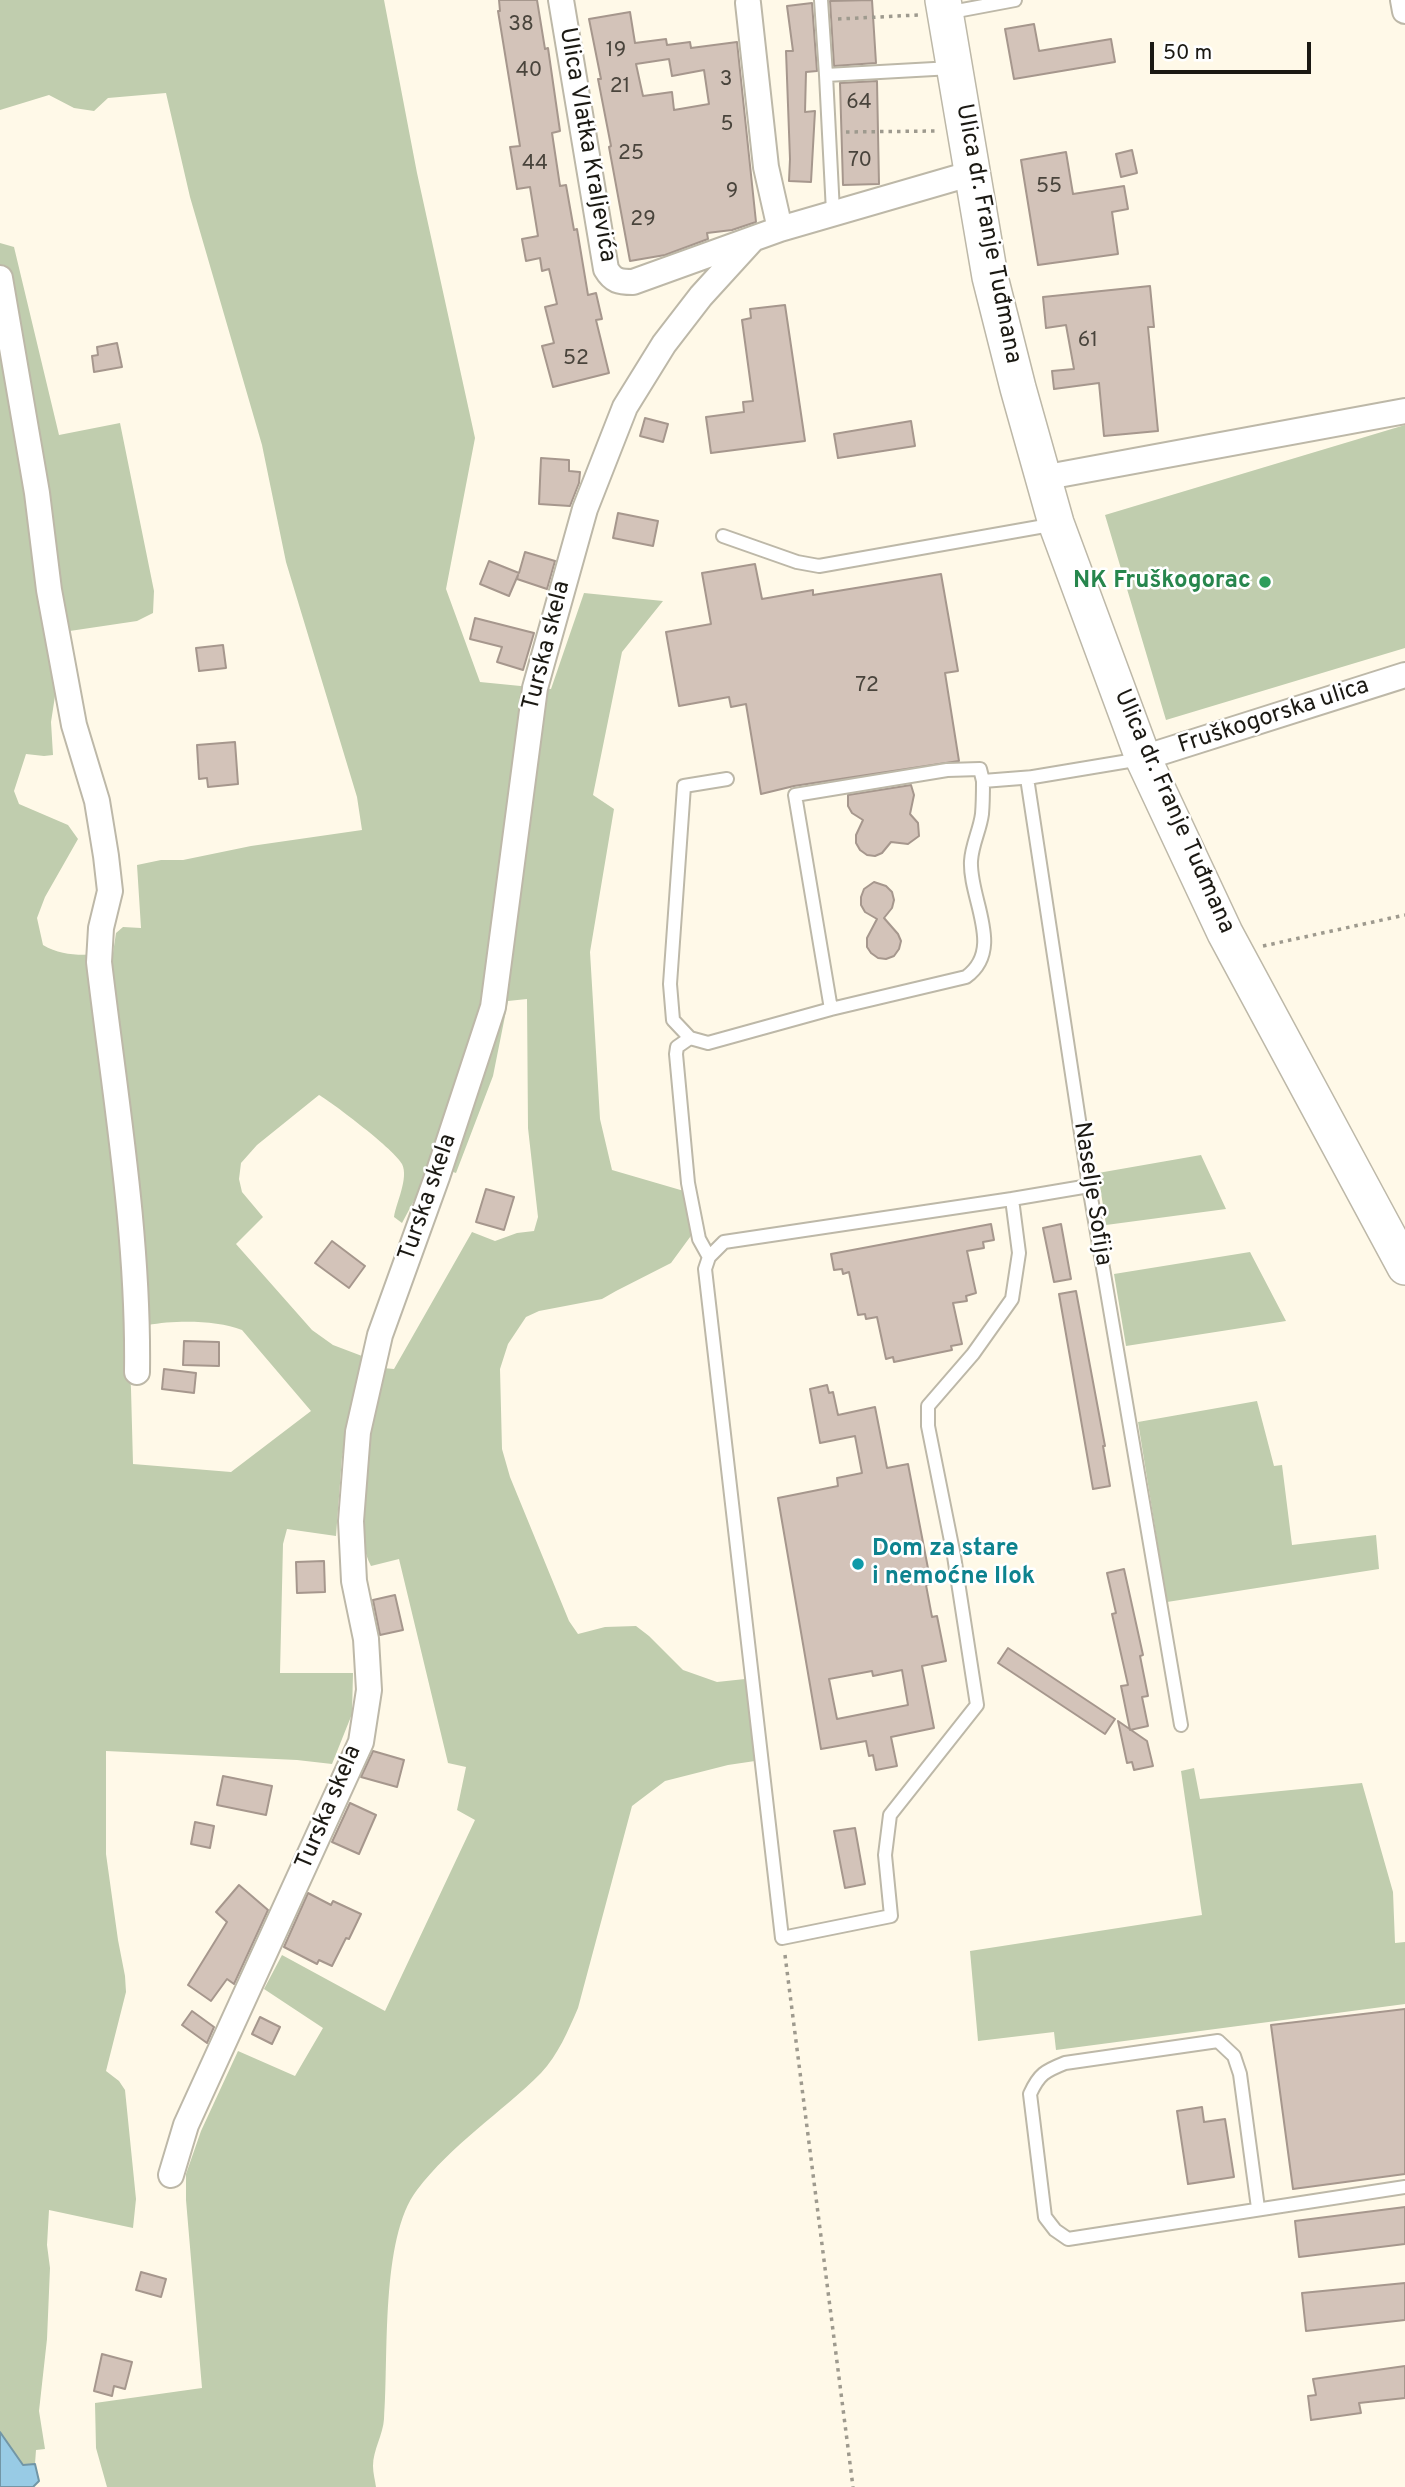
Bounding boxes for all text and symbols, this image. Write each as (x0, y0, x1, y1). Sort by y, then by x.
house number: 38 (508, 13, 534, 39)
street label: Ulica Vlatka Kraljevića (551, 25, 621, 265)
scale bar (1153, 28, 1314, 72)
house number: 19 (606, 39, 626, 65)
text: 50 m (1163, 40, 1212, 67)
house number: 40 (516, 59, 542, 85)
house number: 3 (720, 68, 732, 94)
house number: 21 (610, 75, 630, 101)
house number: 64 (846, 91, 872, 117)
street label: Ulica dr. Franje Tuđmana (948, 102, 1026, 366)
house number: 5 (720, 113, 734, 139)
house number: 25 (618, 142, 644, 168)
house number: 70 (848, 149, 872, 175)
house number: 44 (522, 152, 548, 178)
house number: 55 (1036, 175, 1062, 201)
house number: 9 (726, 180, 738, 206)
house number: 29 (630, 208, 656, 234)
house number: 61 (1078, 329, 1098, 355)
house number: 52 (563, 347, 589, 373)
place label: NK Fruškogorac (1073, 568, 1251, 596)
marker: NK Fruškogorac (1257, 574, 1273, 590)
street label: Turska skela (518, 578, 578, 714)
street label: Fruškogorska ulica (1175, 673, 1373, 761)
house number: 72 (855, 674, 879, 700)
street label: Ulica dr. Franje Tuđmana (1106, 686, 1240, 938)
street label: Naselje Sofija (1065, 1120, 1117, 1268)
street label: Turska skela (394, 1131, 464, 1265)
place label: Dom za stare i nemoćne Ilok (872, 1536, 1035, 1592)
marker: Dom za stare i nemoćne Ilok (850, 1556, 866, 1572)
street label: Turska skela (291, 1741, 369, 1875)

